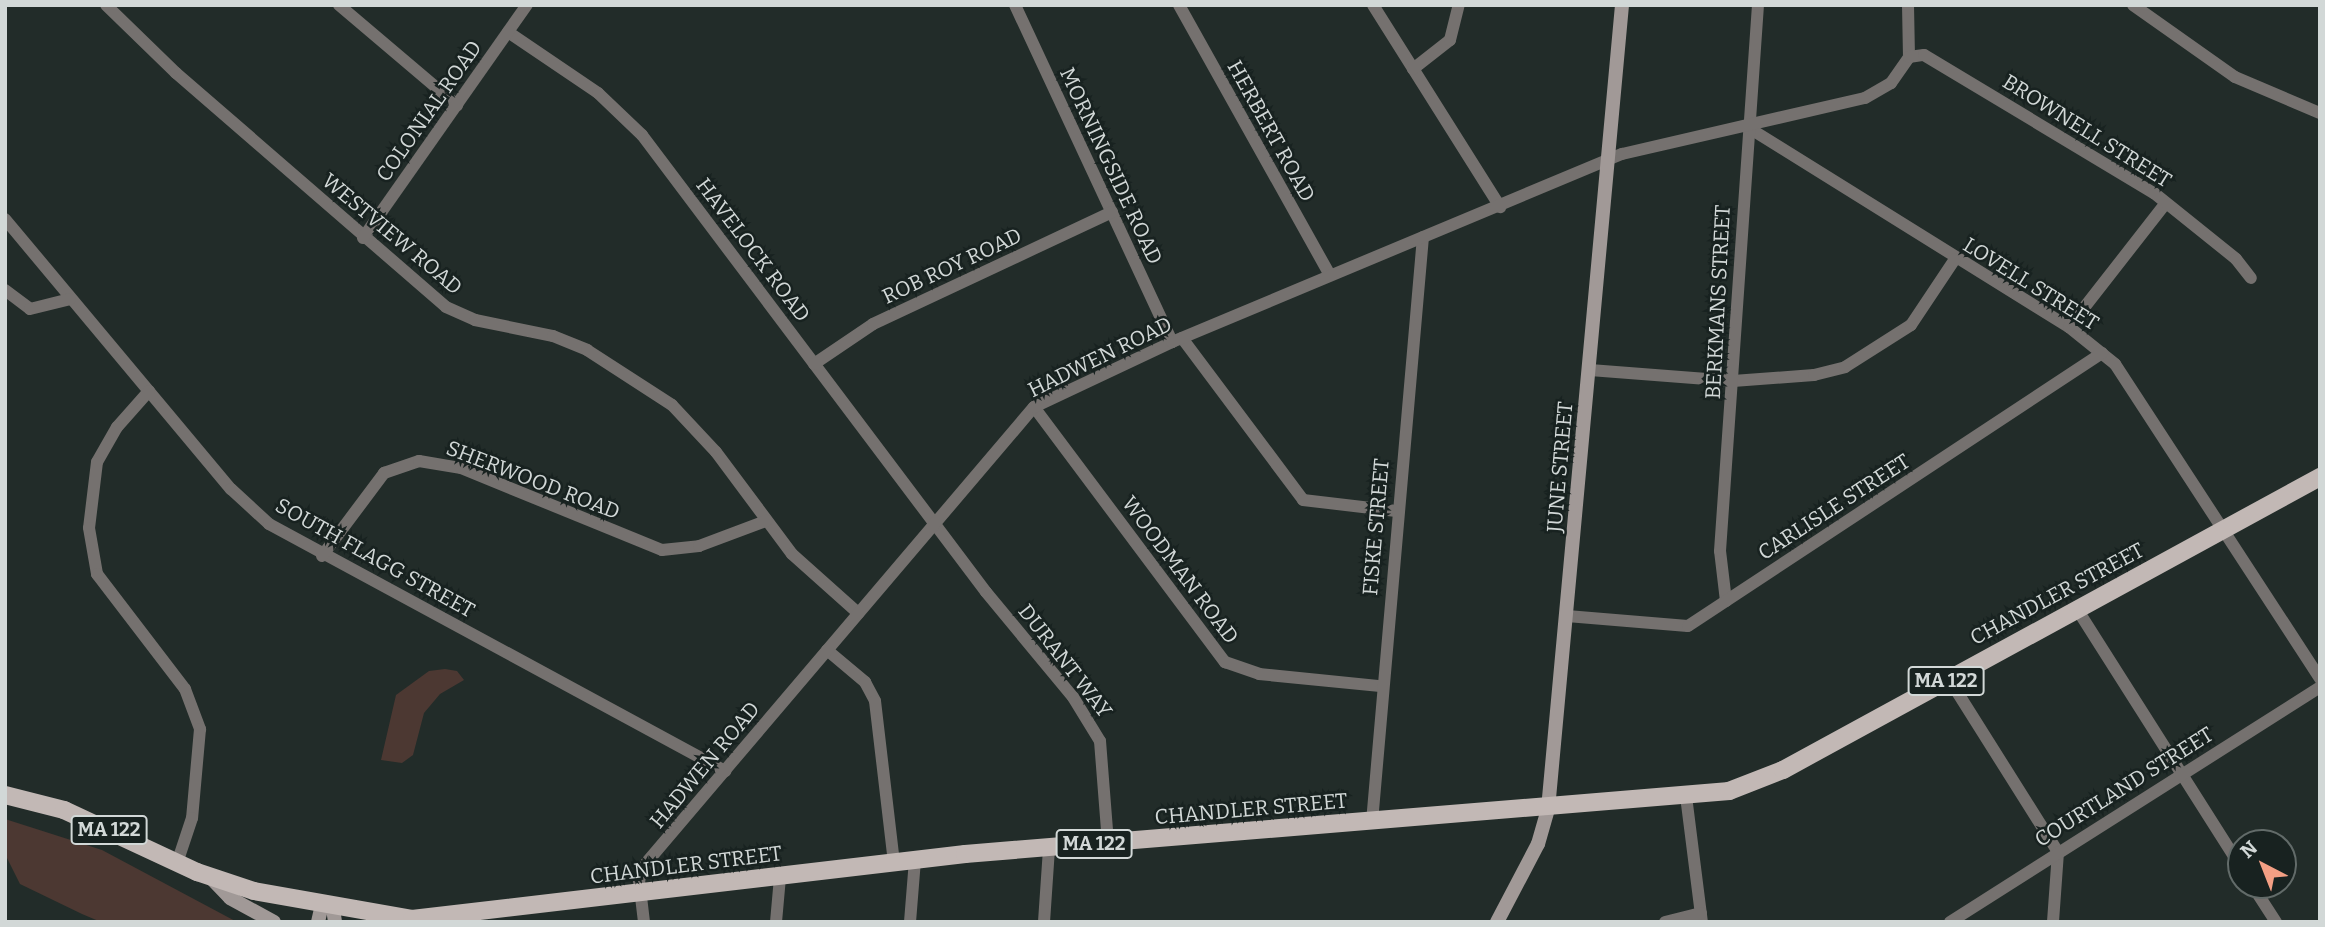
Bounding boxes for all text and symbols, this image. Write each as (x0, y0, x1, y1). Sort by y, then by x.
street label: COLONIAL ROAD (371, 36, 487, 186)
street label: HERBERT ROAD (1222, 56, 1320, 206)
street label: MORNINGSIDE ROAD (1054, 64, 1168, 268)
street label: BROWNELL STREET (1998, 69, 2176, 193)
street label: WESTVIEW ROAD (317, 168, 467, 300)
street label: HAVELOCK ROAD (691, 173, 815, 327)
street label: BERKMANS STREET (1700, 204, 1736, 400)
street label: ROB ROY ROAD (878, 223, 1026, 309)
street label: LOVELL STREET (1959, 232, 2103, 336)
street label: HADWEN ROAD (1024, 311, 1176, 403)
street label: JUNE STREET (1542, 400, 1578, 534)
street label: SHERWOOD ROAD (443, 435, 623, 525)
street label: CARLISLE STREET (1753, 449, 1915, 565)
street label: FISKE STREET (1357, 458, 1395, 596)
street label: WOODMAN ROAD (1116, 491, 1244, 649)
street label: SOUTH FLAGG STREET (271, 493, 479, 623)
street label: CHANDLER STREET (1966, 537, 2148, 651)
street label: DURANT WAY (1013, 599, 1117, 723)
road number: MA 122 (1908, 666, 1984, 696)
street label: HADWEN ROAD (645, 697, 765, 833)
street label: COURTLAND STREET (2030, 722, 2218, 852)
street label: CHANDLER STREET (1154, 788, 1348, 830)
road number: MA 122 (70, 814, 148, 846)
road number: MA 122 (1056, 828, 1132, 860)
north arrow (2227, 829, 2297, 899)
text: N (2236, 836, 2262, 863)
street label: CHANDLER STREET (589, 841, 783, 889)

